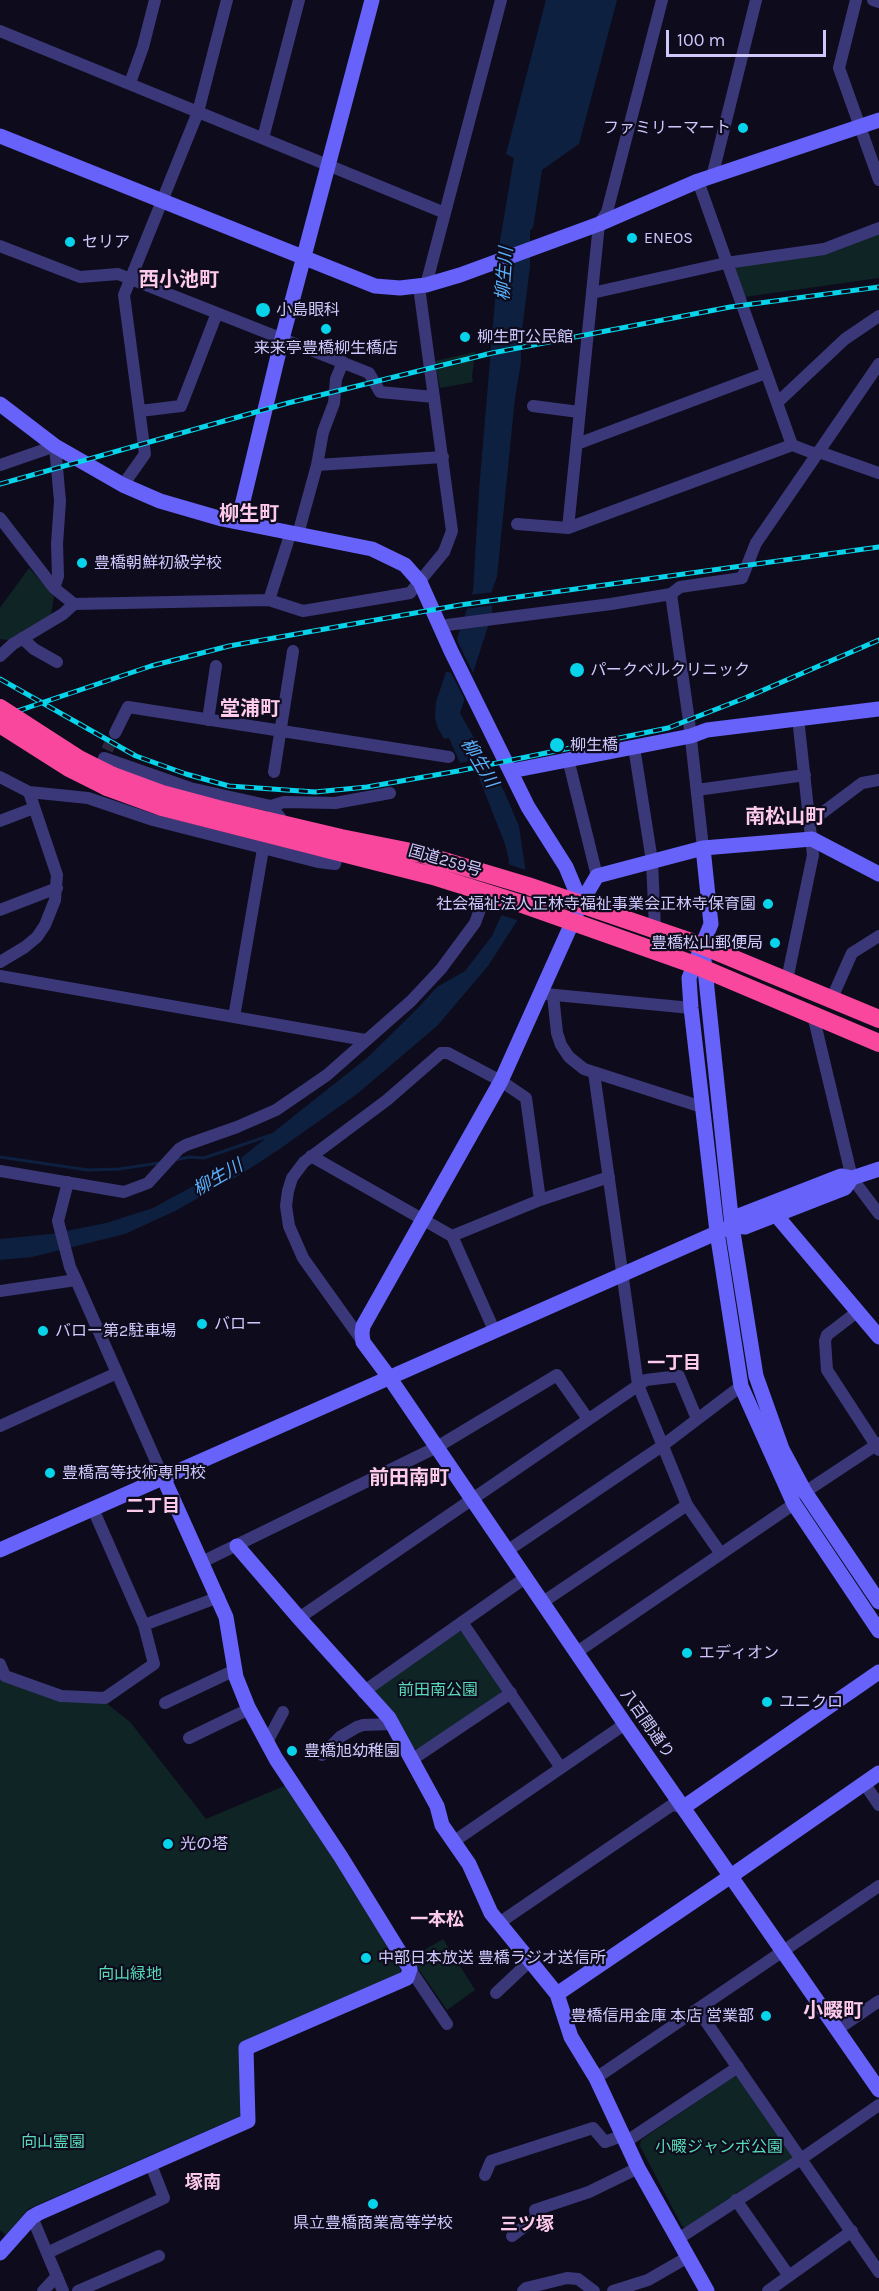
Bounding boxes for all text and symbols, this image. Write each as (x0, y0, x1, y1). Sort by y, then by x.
scale bar (669, 18, 830, 56)
text: 100 m (677, 29, 725, 51)
place label: ファミリーマート (603, 118, 731, 138)
marker: ファミリーマート (736, 121, 750, 135)
place label: ENEOS (644, 228, 693, 248)
marker: ENEOS (625, 231, 639, 245)
place label: セリア (82, 232, 130, 252)
marker: セリア (63, 235, 77, 249)
water label: 柳生川 (492, 246, 518, 302)
district label: 西小池町 (139, 268, 219, 292)
place label: 小島眼科 (276, 300, 340, 320)
marker: 小島眼科 (254, 301, 272, 319)
marker: 来来亭豊橋柳生橋店 (319, 322, 333, 336)
place label: 柳生町公民館 (477, 327, 573, 347)
marker: 柳生町公民館 (458, 330, 472, 344)
place label: 来来亭豊橋柳生橋店 (254, 338, 398, 358)
district label: 柳生町 (219, 502, 279, 526)
place label: 豊橋朝鮮初級学校 (94, 553, 222, 573)
marker: 豊橋朝鮮初級学校 (75, 556, 89, 570)
place label: パークベルクリニック (590, 660, 750, 680)
marker: パークベルクリニック (568, 661, 586, 679)
district label: 堂浦町 (220, 697, 280, 721)
water label: 柳生川 (456, 734, 502, 792)
place label: 柳生橋 (570, 735, 618, 755)
marker: 柳生橋 (548, 736, 566, 754)
district label: 南松山町 (745, 805, 825, 829)
street label: 国道259号 (406, 841, 484, 881)
place label: 社会福祉法人正林寺福祉事業会正林寺保育園 (436, 894, 756, 914)
marker: 社会福祉法人正林寺福祉事業会正林寺保育園 (761, 897, 775, 911)
place label: 豊橋松山郵便局 (651, 933, 763, 953)
marker: 豊橋松山郵便局 (768, 936, 782, 950)
water label: 柳生川 (189, 1155, 247, 1201)
place label: バロー (214, 1314, 262, 1334)
marker: バロー (195, 1317, 209, 1331)
place label: バロー第2駐車場 (55, 1321, 176, 1341)
marker: バロー第2駐車場 (36, 1324, 50, 1338)
district label: 一丁目 (647, 1353, 701, 1375)
place label: 豊橋高等技術専門校 (62, 1463, 206, 1483)
marker: 豊橋高等技術専門校 (43, 1466, 57, 1480)
district label: 前田南町 (369, 1466, 449, 1490)
district label: 二丁目 (126, 1496, 180, 1518)
place label: エディオン (699, 1643, 779, 1663)
marker: エディオン (680, 1646, 694, 1660)
park label: 前田南公園 (398, 1680, 478, 1700)
street label: 八百間通り (616, 1686, 678, 1762)
place label: ユニクロ (779, 1692, 843, 1712)
marker: ユニクロ (760, 1695, 774, 1709)
place label: 豊橋旭幼稚園 (304, 1741, 400, 1761)
marker: 豊橋旭幼稚園 (285, 1744, 299, 1758)
place label: 光の塔 (180, 1834, 228, 1854)
marker: 光の塔 (161, 1837, 175, 1851)
district label: 一本松 (410, 1909, 464, 1931)
place label: 中部日本放送 豊橋ラジオ送信所 (378, 1948, 606, 1968)
marker: 中部日本放送 豊橋ラジオ送信所 (359, 1951, 373, 1965)
park label: 向山緑地 (98, 1964, 162, 1984)
district label: 小畷町 (803, 1999, 863, 2023)
place label: 豊橋信用金庫 本店 営業部 (570, 2006, 754, 2026)
marker: 豊橋信用金庫 本店 営業部 (759, 2009, 773, 2023)
park label: 向山霊園 (21, 2132, 85, 2152)
park label: 小畷ジャンボ公園 (655, 2137, 783, 2157)
district label: 塚南 (185, 2172, 221, 2194)
marker: 県立豊橋商業高等学校 (366, 2197, 380, 2211)
place label: 県立豊橋商業高等学校 (293, 2213, 453, 2233)
district label: 三ツ塚 (500, 2214, 554, 2236)

